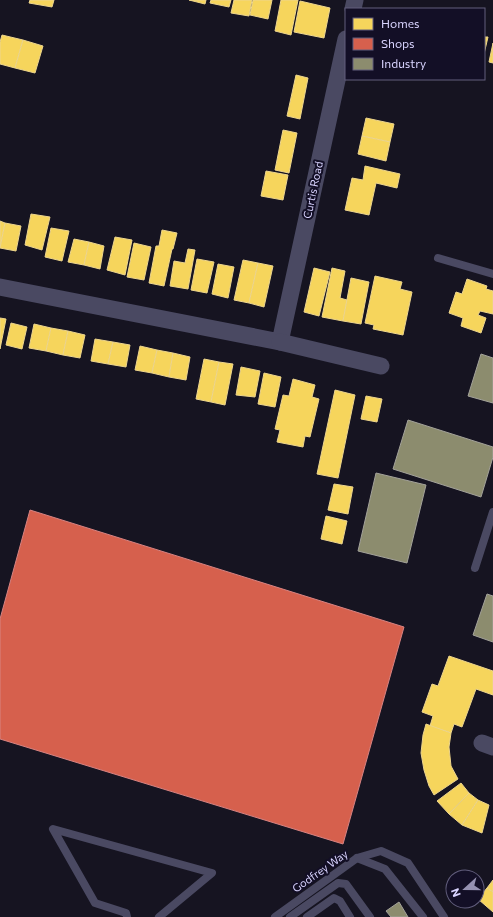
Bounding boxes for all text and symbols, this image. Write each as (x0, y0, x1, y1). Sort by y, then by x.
legend (345, 8, 485, 80)
text: Homes (381, 16, 419, 30)
text: Shops (381, 36, 415, 50)
text: Industry (381, 56, 426, 70)
street label: Curtis Road (300, 160, 325, 220)
street label: Godfrey Way (289, 846, 350, 895)
north arrow (445, 869, 485, 909)
text: N (448, 887, 463, 899)

